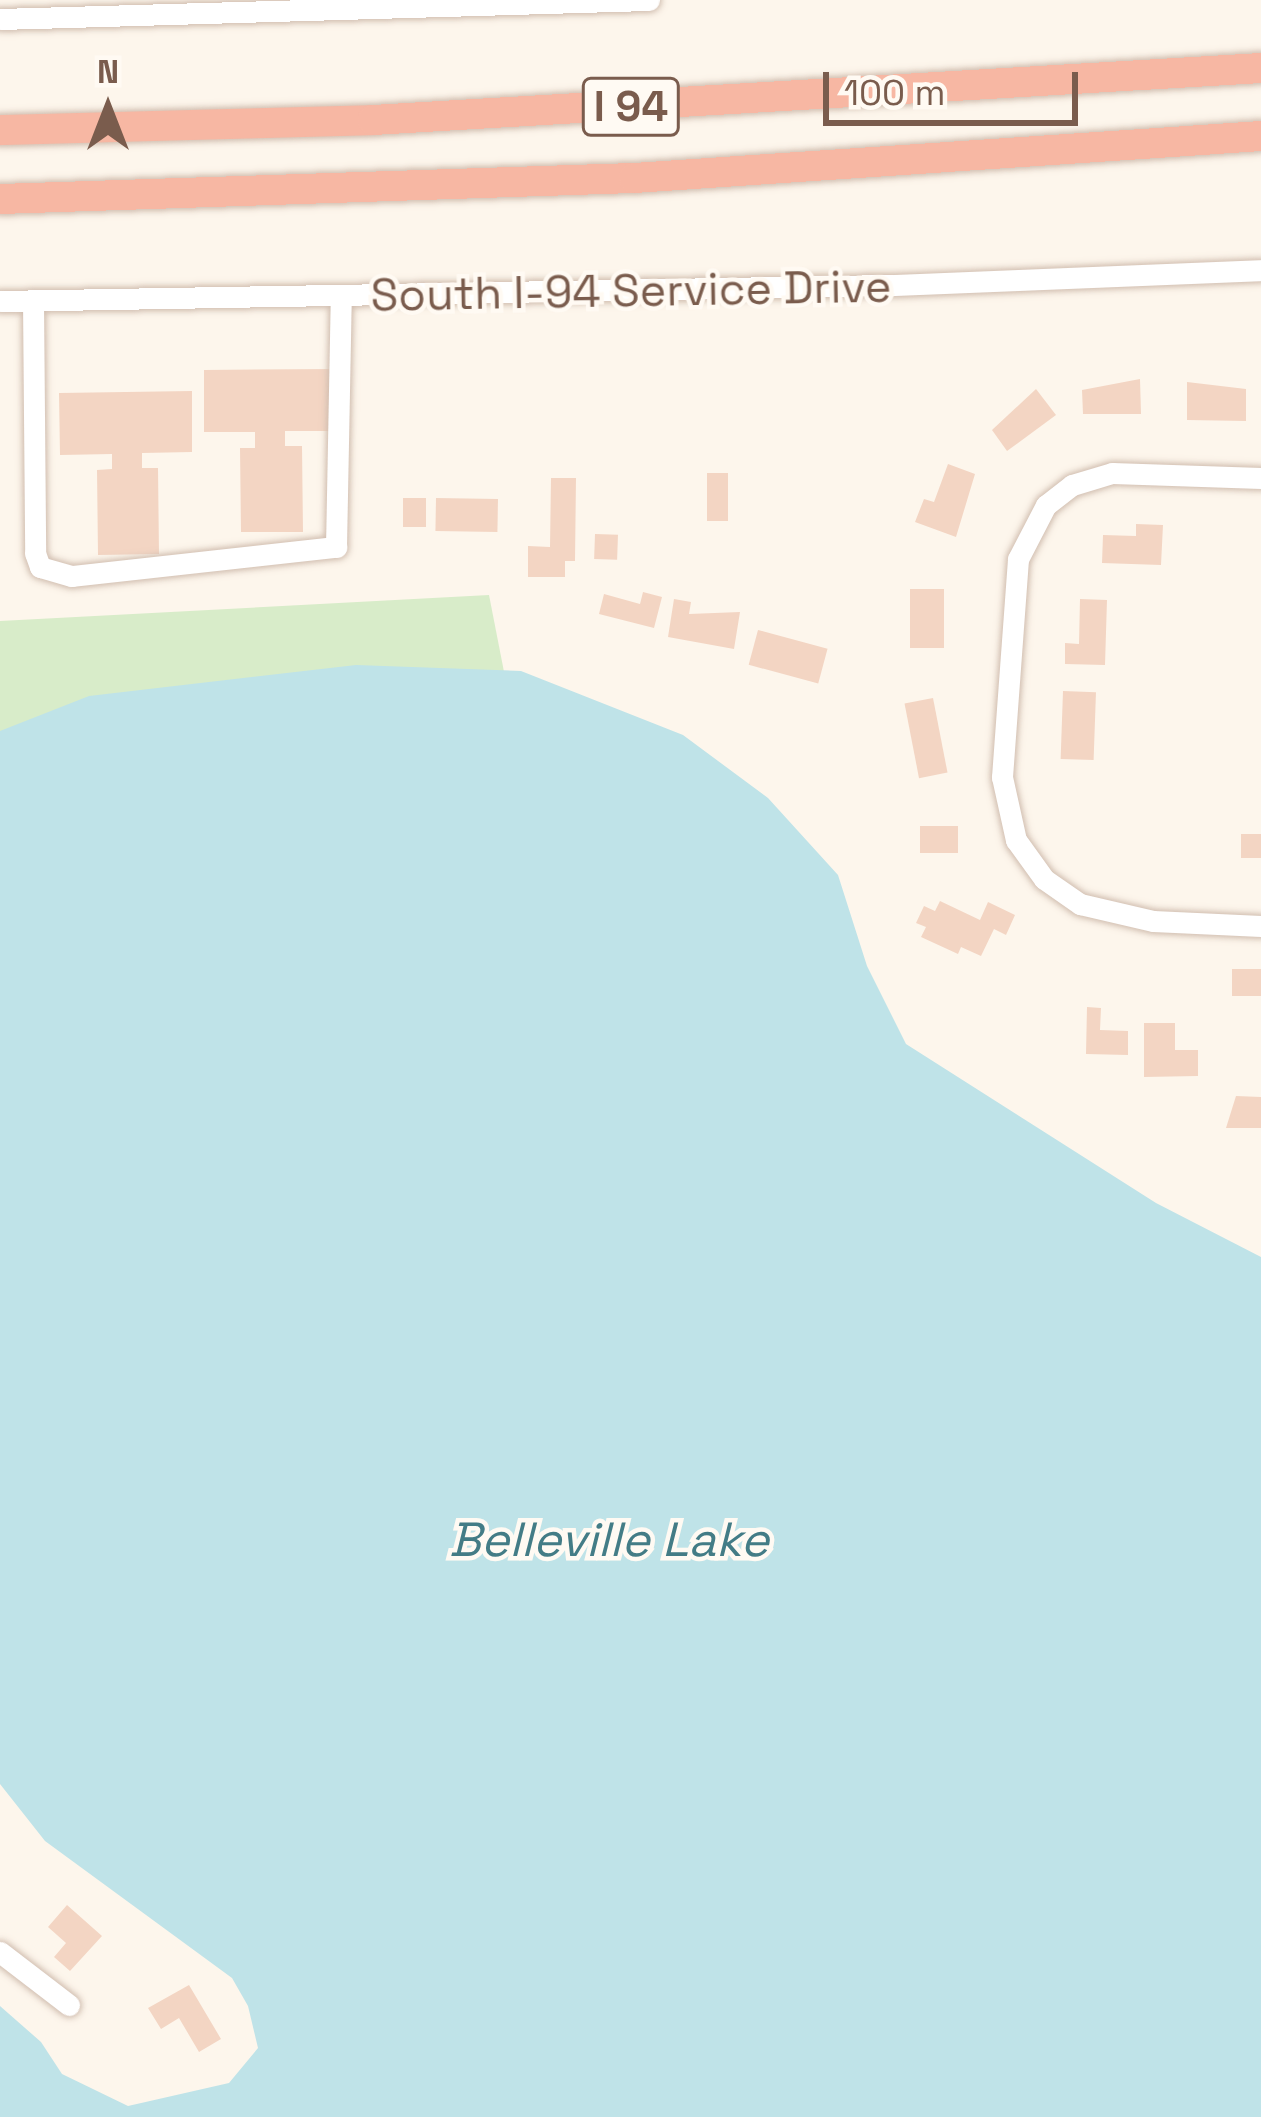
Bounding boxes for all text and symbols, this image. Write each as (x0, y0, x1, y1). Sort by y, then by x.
north arrow (48, 48, 168, 168)
scale bar (829, 48, 1084, 122)
text: N (97, 51, 119, 93)
text: 100 m (844, 70, 945, 116)
road number: I 94 (580, 71, 682, 143)
street label: South I-94 Service Drive (370, 259, 892, 323)
water label: Belleville Lake (449, 1511, 769, 1569)

